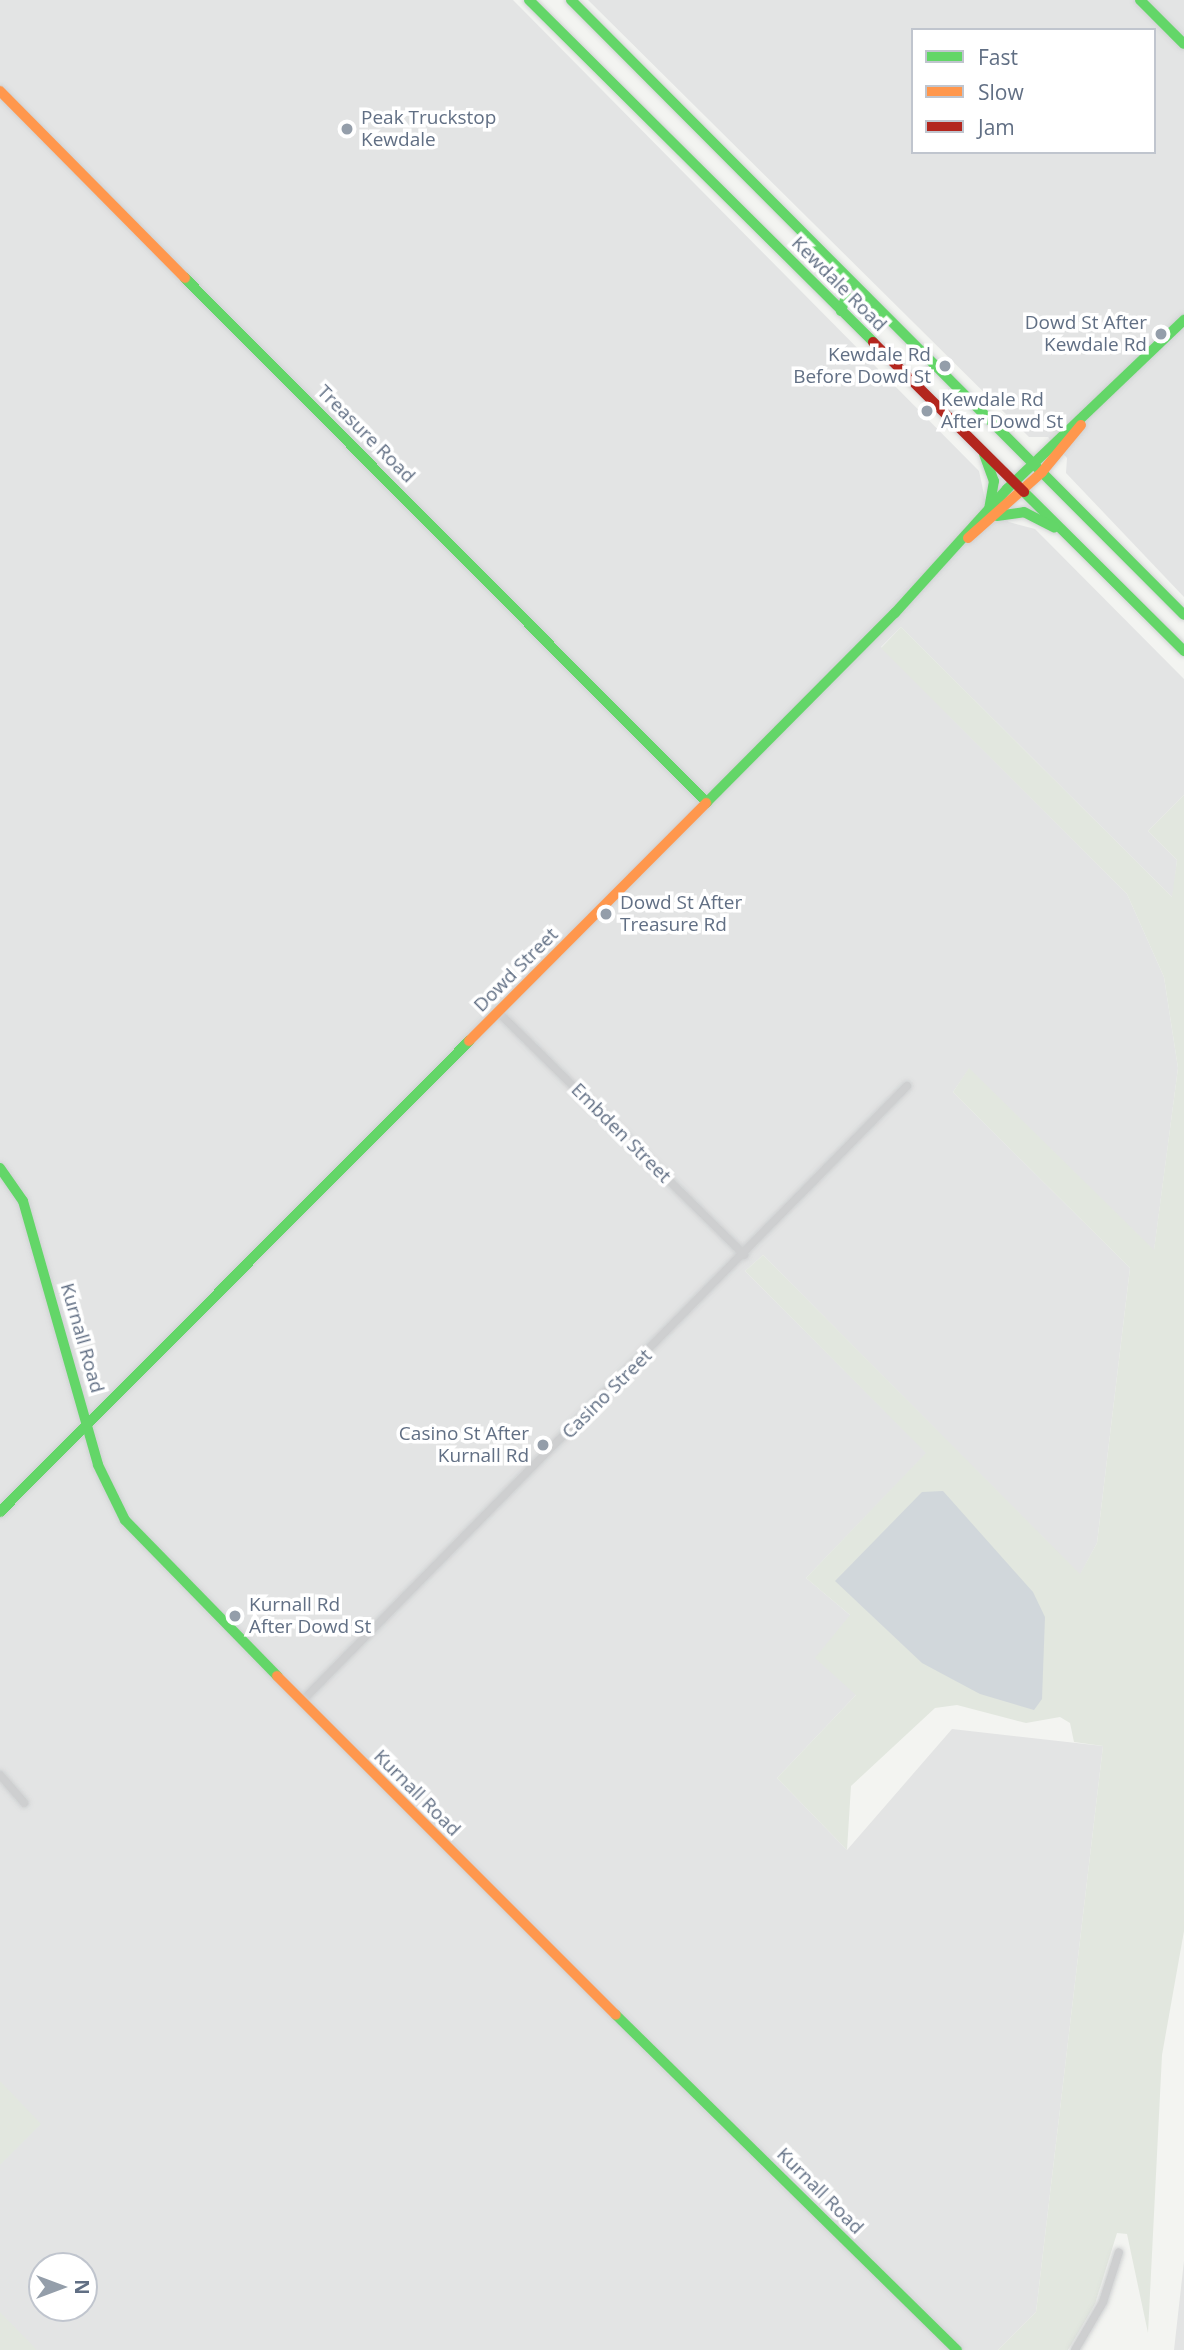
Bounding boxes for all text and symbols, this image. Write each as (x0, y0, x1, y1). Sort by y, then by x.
legend (911, 28, 1156, 154)
text: Fast (978, 43, 1018, 71)
text: Slow (978, 78, 1024, 106)
place label: Peak Truckstop Kewdale (361, 107, 496, 151)
text: Jam (978, 113, 1015, 141)
marker: Peak Truckstop Kewdale (339, 121, 355, 137)
street label: Kewdale Road (787, 232, 891, 336)
place label: Dowd St After Kewdale Rd (1025, 312, 1147, 356)
marker: Dowd St After Kewdale Rd (1153, 326, 1169, 342)
place label: Kewdale Rd Before Dowd St (793, 344, 931, 388)
marker: Kewdale Rd Before Dowd St (937, 358, 953, 374)
street label: Treasure Road (312, 380, 420, 488)
place label: Kewdale Rd After Dowd St (941, 389, 1063, 433)
marker: Kewdale Rd After Dowd St (919, 403, 935, 419)
place label: Dowd St After Treasure Rd (620, 892, 742, 936)
marker: Dowd St After Treasure Rd (598, 906, 614, 922)
street label: Dowd Street (469, 923, 563, 1017)
street label: Embden Street (566, 1078, 676, 1188)
street label: Kurnall Road (55, 1280, 109, 1396)
street label: Casino Street (557, 1344, 657, 1444)
place label: Casino St After Kurnall Rd (399, 1423, 529, 1467)
marker: Casino St After Kurnall Rd (535, 1437, 551, 1453)
place label: Kurnall Rd After Dowd St (249, 1594, 371, 1638)
marker: Kurnall Rd After Dowd St (227, 1608, 243, 1624)
street label: Kurnall Road (369, 1745, 465, 1841)
street label: Kurnall Road (772, 2143, 868, 2239)
north arrow (28, 2252, 98, 2322)
text: N (69, 2279, 95, 2295)

